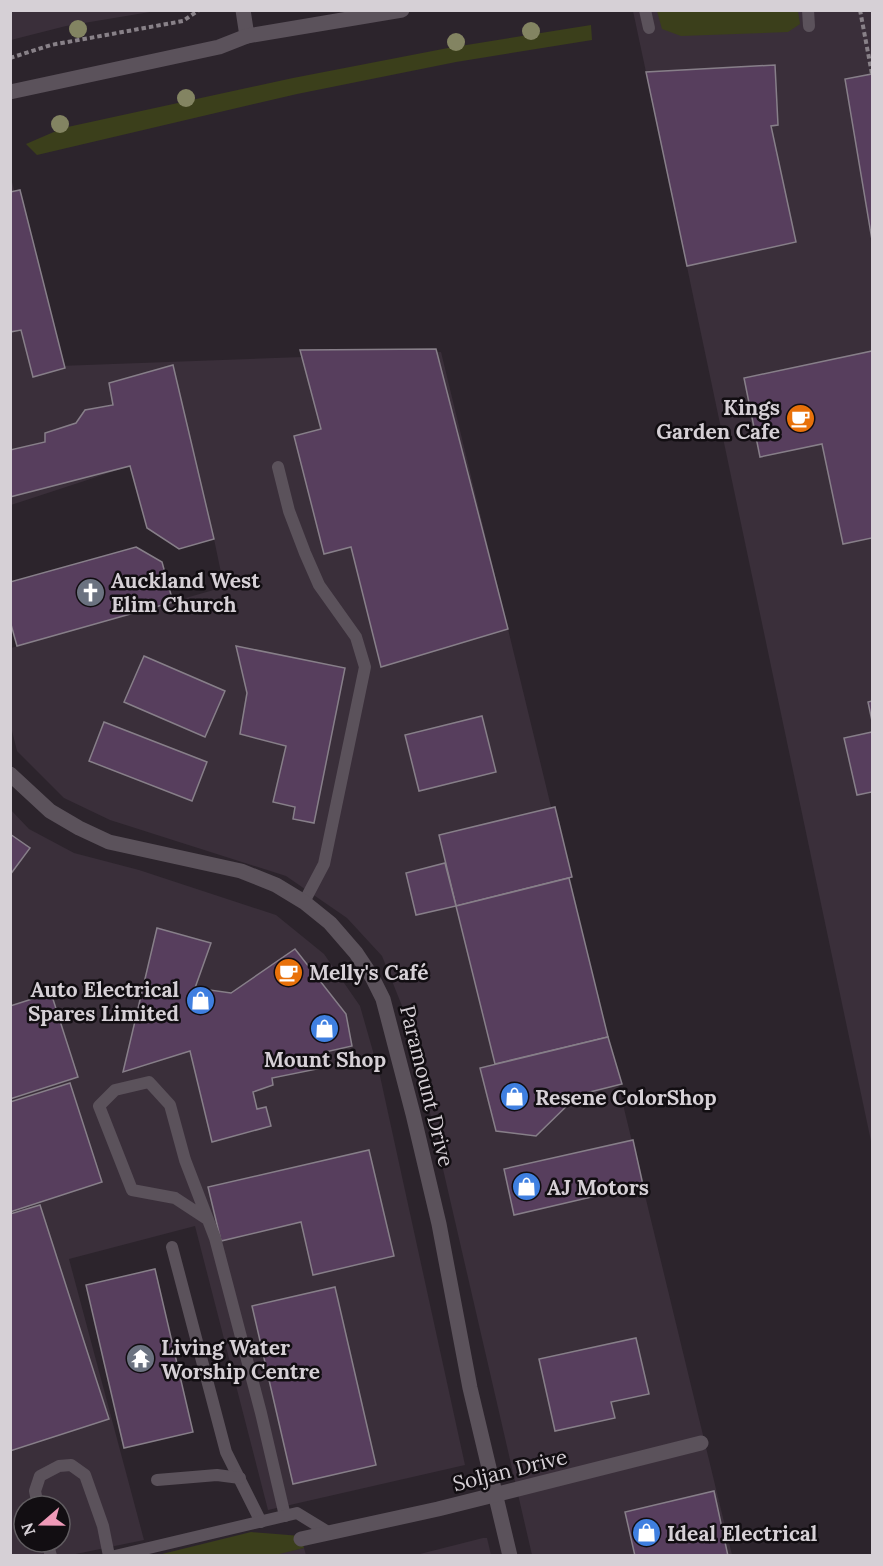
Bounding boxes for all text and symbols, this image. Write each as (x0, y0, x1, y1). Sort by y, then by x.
place label: Kings Garden Cafe (656, 394, 780, 445)
cafe icon: Kings Garden Cafe (785, 403, 817, 435)
place label: Auckland West Elim Church (111, 567, 260, 618)
church icon: Auckland West Elim Church (74, 576, 106, 608)
cafe icon: Melly's Café (272, 956, 304, 988)
place label: Melly's Café (309, 959, 429, 986)
place label: Auto Electrical Spares Limited (28, 976, 179, 1027)
shop icon: Auto Electrical Spares Limited (184, 985, 216, 1017)
street label: Paramount Drive (394, 1002, 460, 1170)
shop icon: Mount Shop (309, 1012, 341, 1044)
place label: Mount Shop (264, 1046, 386, 1073)
shop icon: Resene ColorShop (498, 1081, 530, 1113)
place label: Resene ColorShop (535, 1084, 717, 1111)
shop icon: AJ Motors (510, 1171, 542, 1203)
place label: AJ Motors (547, 1174, 649, 1201)
place label: Living Water Worship Centre (161, 1334, 320, 1385)
temple icon: Living Water Worship Centre (124, 1343, 156, 1375)
street label: Soljan Drive (450, 1443, 570, 1497)
north arrow (12, 1494, 72, 1554)
shop icon: Ideal Electrical (630, 1517, 662, 1549)
text: N (16, 1520, 39, 1538)
place label: Ideal Electrical (667, 1520, 818, 1547)

